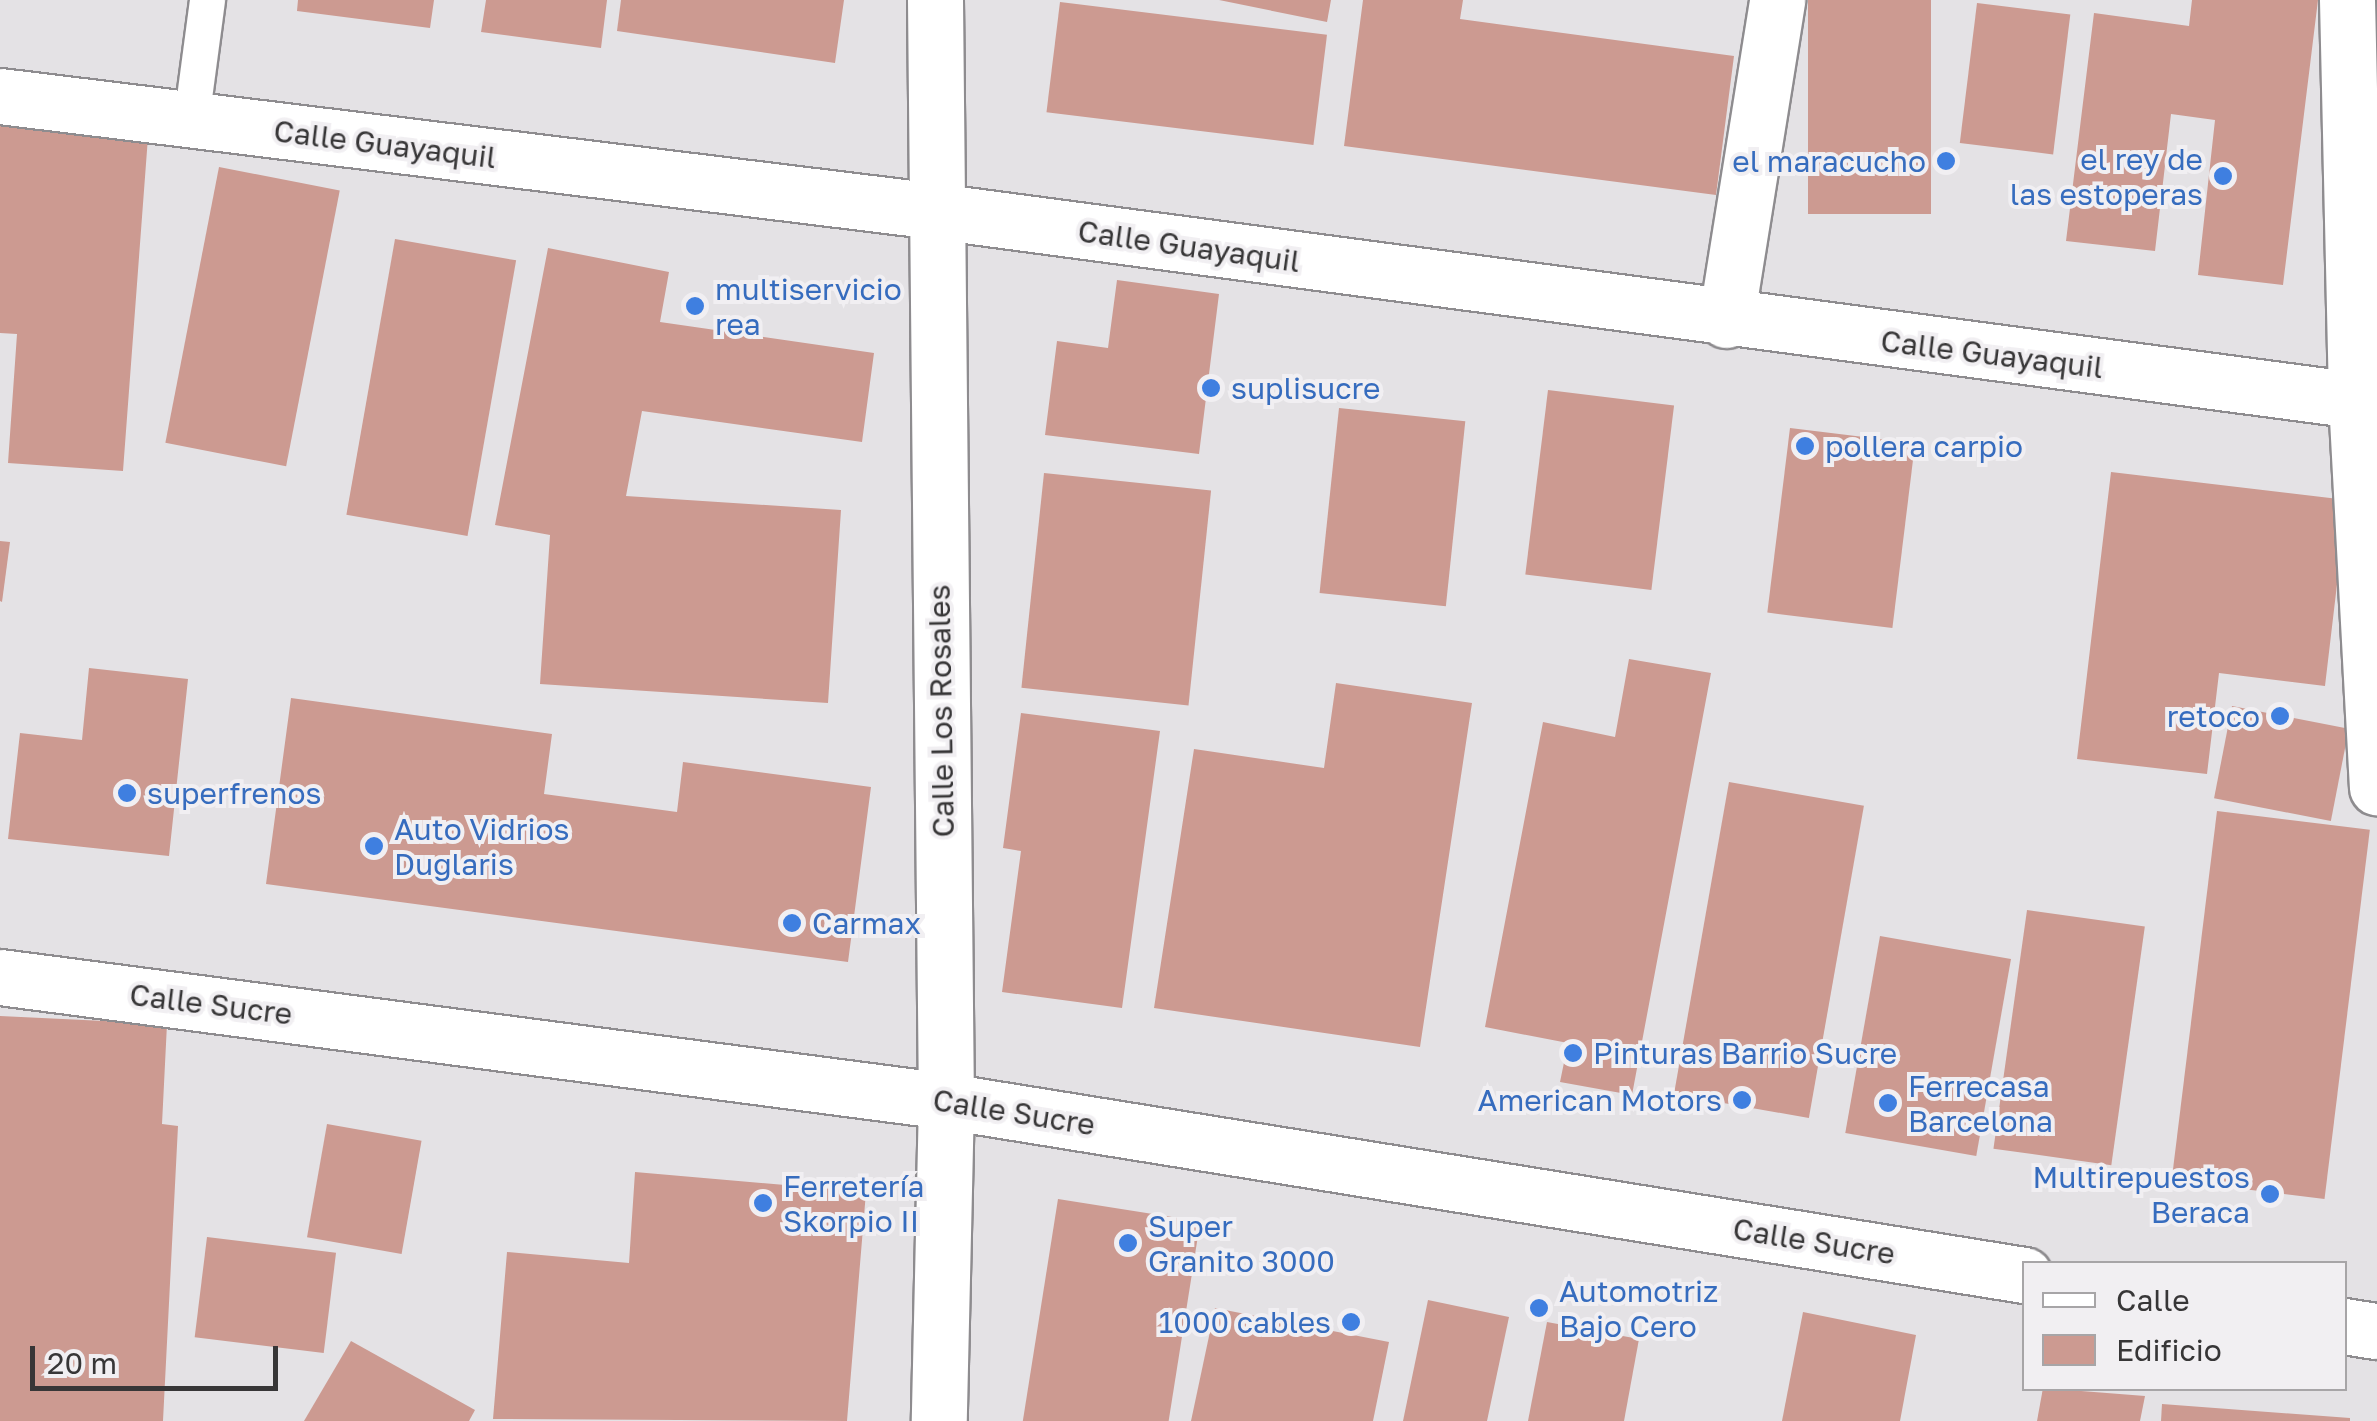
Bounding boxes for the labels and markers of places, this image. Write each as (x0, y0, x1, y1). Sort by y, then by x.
place label: el rey de las estoperas (2010, 141, 2203, 212)
place label: el maracucho (1732, 143, 1926, 179)
marker: el maracucho (1935, 150, 1957, 172)
marker: el rey de las estoperas (2212, 165, 2234, 187)
place label: multiservicio rea (715, 271, 902, 342)
marker: multiservicio rea (684, 295, 706, 317)
place label: suplisucre (1231, 370, 1380, 406)
marker: suplisucre (1200, 377, 1222, 399)
place label: pollera carpio (1825, 428, 2023, 464)
marker: pollera carpio (1794, 435, 1816, 457)
place label: retoco (2167, 698, 2260, 734)
marker: retoco (2269, 705, 2291, 727)
place label: superfrenos (147, 775, 321, 811)
marker: superfrenos (116, 782, 138, 804)
place label: Auto Vidrios Duglaris (394, 811, 569, 882)
marker: Auto Vidrios Duglaris (363, 835, 385, 857)
place label: Carmax (812, 905, 921, 941)
marker: Carmax (781, 912, 803, 934)
place label: Pinturas Barrio Sucre (1593, 1035, 1897, 1071)
marker: Pinturas Barrio Sucre (1562, 1042, 1584, 1064)
place label: Ferrecasa Barcelona (1908, 1068, 2053, 1138)
place label: American Motors (1478, 1082, 1722, 1118)
marker: American Motors (1731, 1089, 1753, 1111)
marker: Ferrecasa Barcelona (1877, 1092, 1899, 1114)
place label: Multirepuestos Beraca (2032, 1159, 2250, 1230)
place label: Ferretería Skorpio II (783, 1168, 925, 1238)
marker: Multirepuestos Beraca (2259, 1183, 2281, 1205)
marker: Ferretería Skorpio II (752, 1192, 774, 1214)
place label: Super Granito 3000 (1148, 1208, 1335, 1278)
marker: Super Granito 3000 (1117, 1232, 1139, 1254)
place label: Automotriz Bajo Cero (1559, 1273, 1718, 1344)
marker: Automotriz Bajo Cero (1528, 1297, 1550, 1319)
place label: 1000 cables (1159, 1304, 1331, 1340)
marker: 1000 cables (1340, 1311, 1362, 1333)

